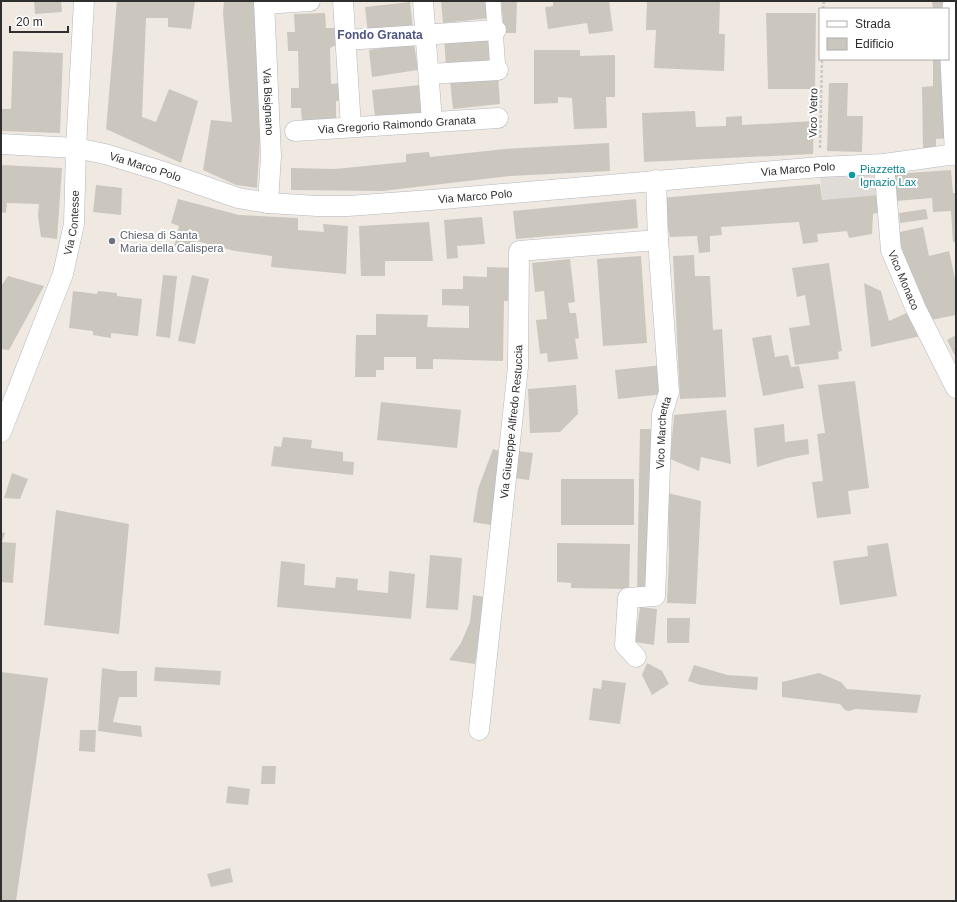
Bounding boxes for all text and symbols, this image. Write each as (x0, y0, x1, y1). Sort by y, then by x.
scale bar (10, 8, 68, 34)
legend (819, 8, 949, 60)
text: 20 m (16, 15, 43, 29)
text: Strada (855, 17, 891, 31)
district label: Fondo Granata (337, 28, 423, 42)
text: Edificio (855, 37, 894, 51)
street label: Via Bisignano (261, 68, 276, 136)
street label: Vico Vetro (807, 88, 819, 138)
street label: Via Gregorio Raimondo Granata (318, 113, 477, 136)
street label: Via Marco Polo (108, 150, 183, 184)
street label: Via Marco Polo (761, 160, 836, 178)
place label: Piazzetta Ignazio Lax (860, 163, 917, 188)
marker: Piazzetta Ignazio Lax (847, 170, 857, 180)
street label: Via Marco Polo (438, 187, 513, 205)
street label: Via Contesse (61, 190, 81, 256)
place label: Chiesa di Santa Maria della Calispera (120, 229, 224, 254)
marker: Chiesa di Santa Maria della Calispera (107, 236, 117, 246)
street label: Vico Monaco (886, 249, 922, 312)
street label: Via Giuseppe Alfredo Restuccia (498, 344, 524, 499)
street label: Vico Marchetta (654, 394, 673, 469)

